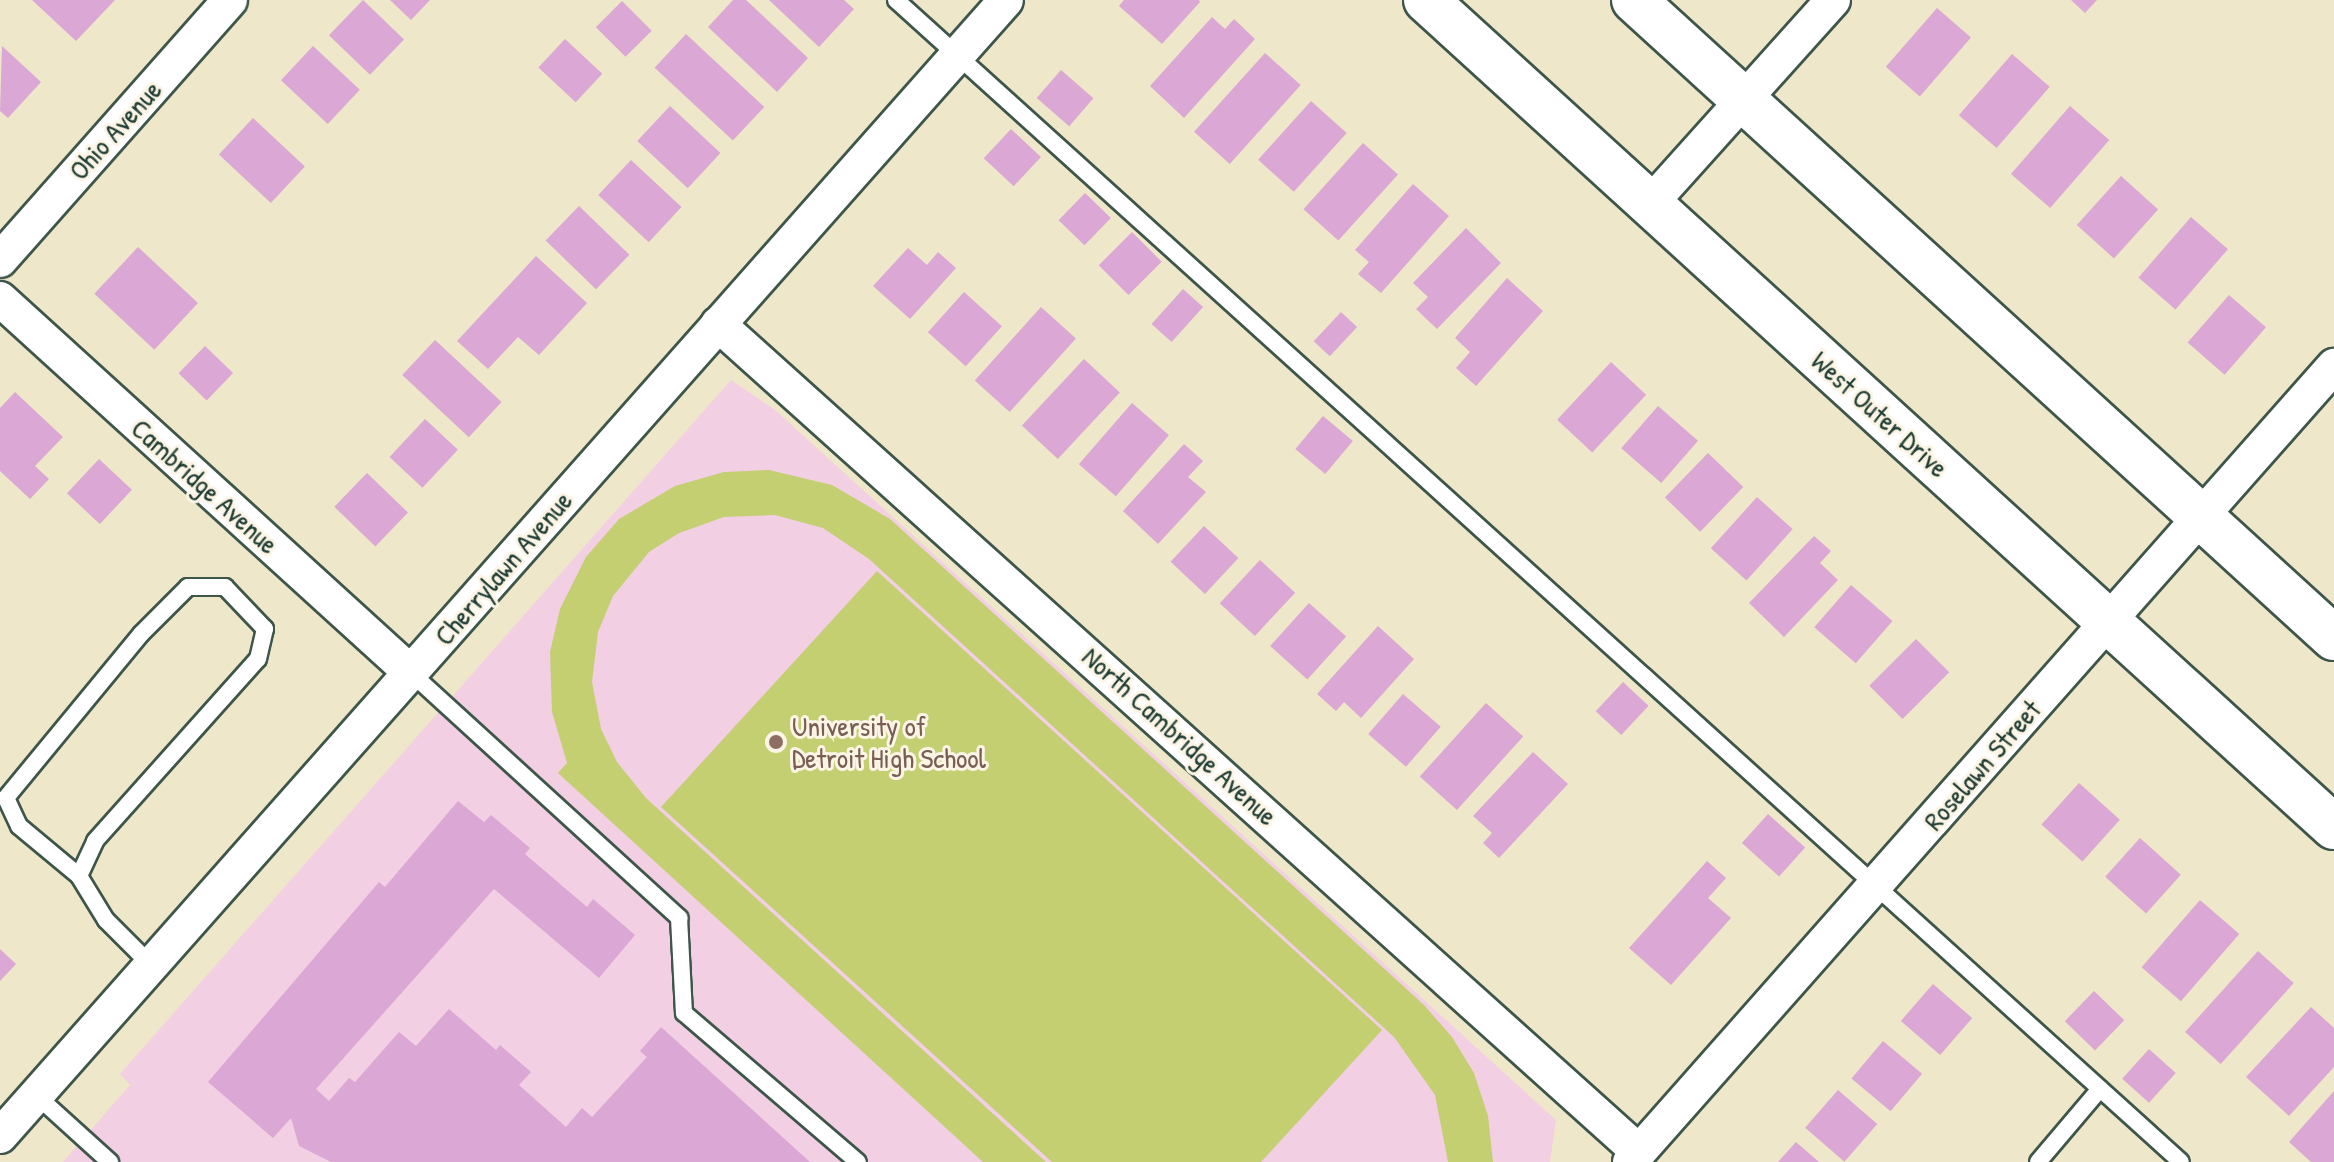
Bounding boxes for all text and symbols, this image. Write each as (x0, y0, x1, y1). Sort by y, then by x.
street label: Ohio Avenue (62, 73, 168, 187)
street label: West Outer Drive (1805, 344, 1955, 484)
street label: Cambridge Avenue (125, 411, 285, 561)
street label: Cherrylawn Avenue (427, 484, 579, 652)
street label: North Cambridge Avenue (1076, 640, 1284, 832)
street label: Roselawn Street (1916, 693, 2048, 837)
place label: University of Detroit High School (792, 709, 986, 775)
marker: University of Detroit High School (767, 733, 785, 751)

